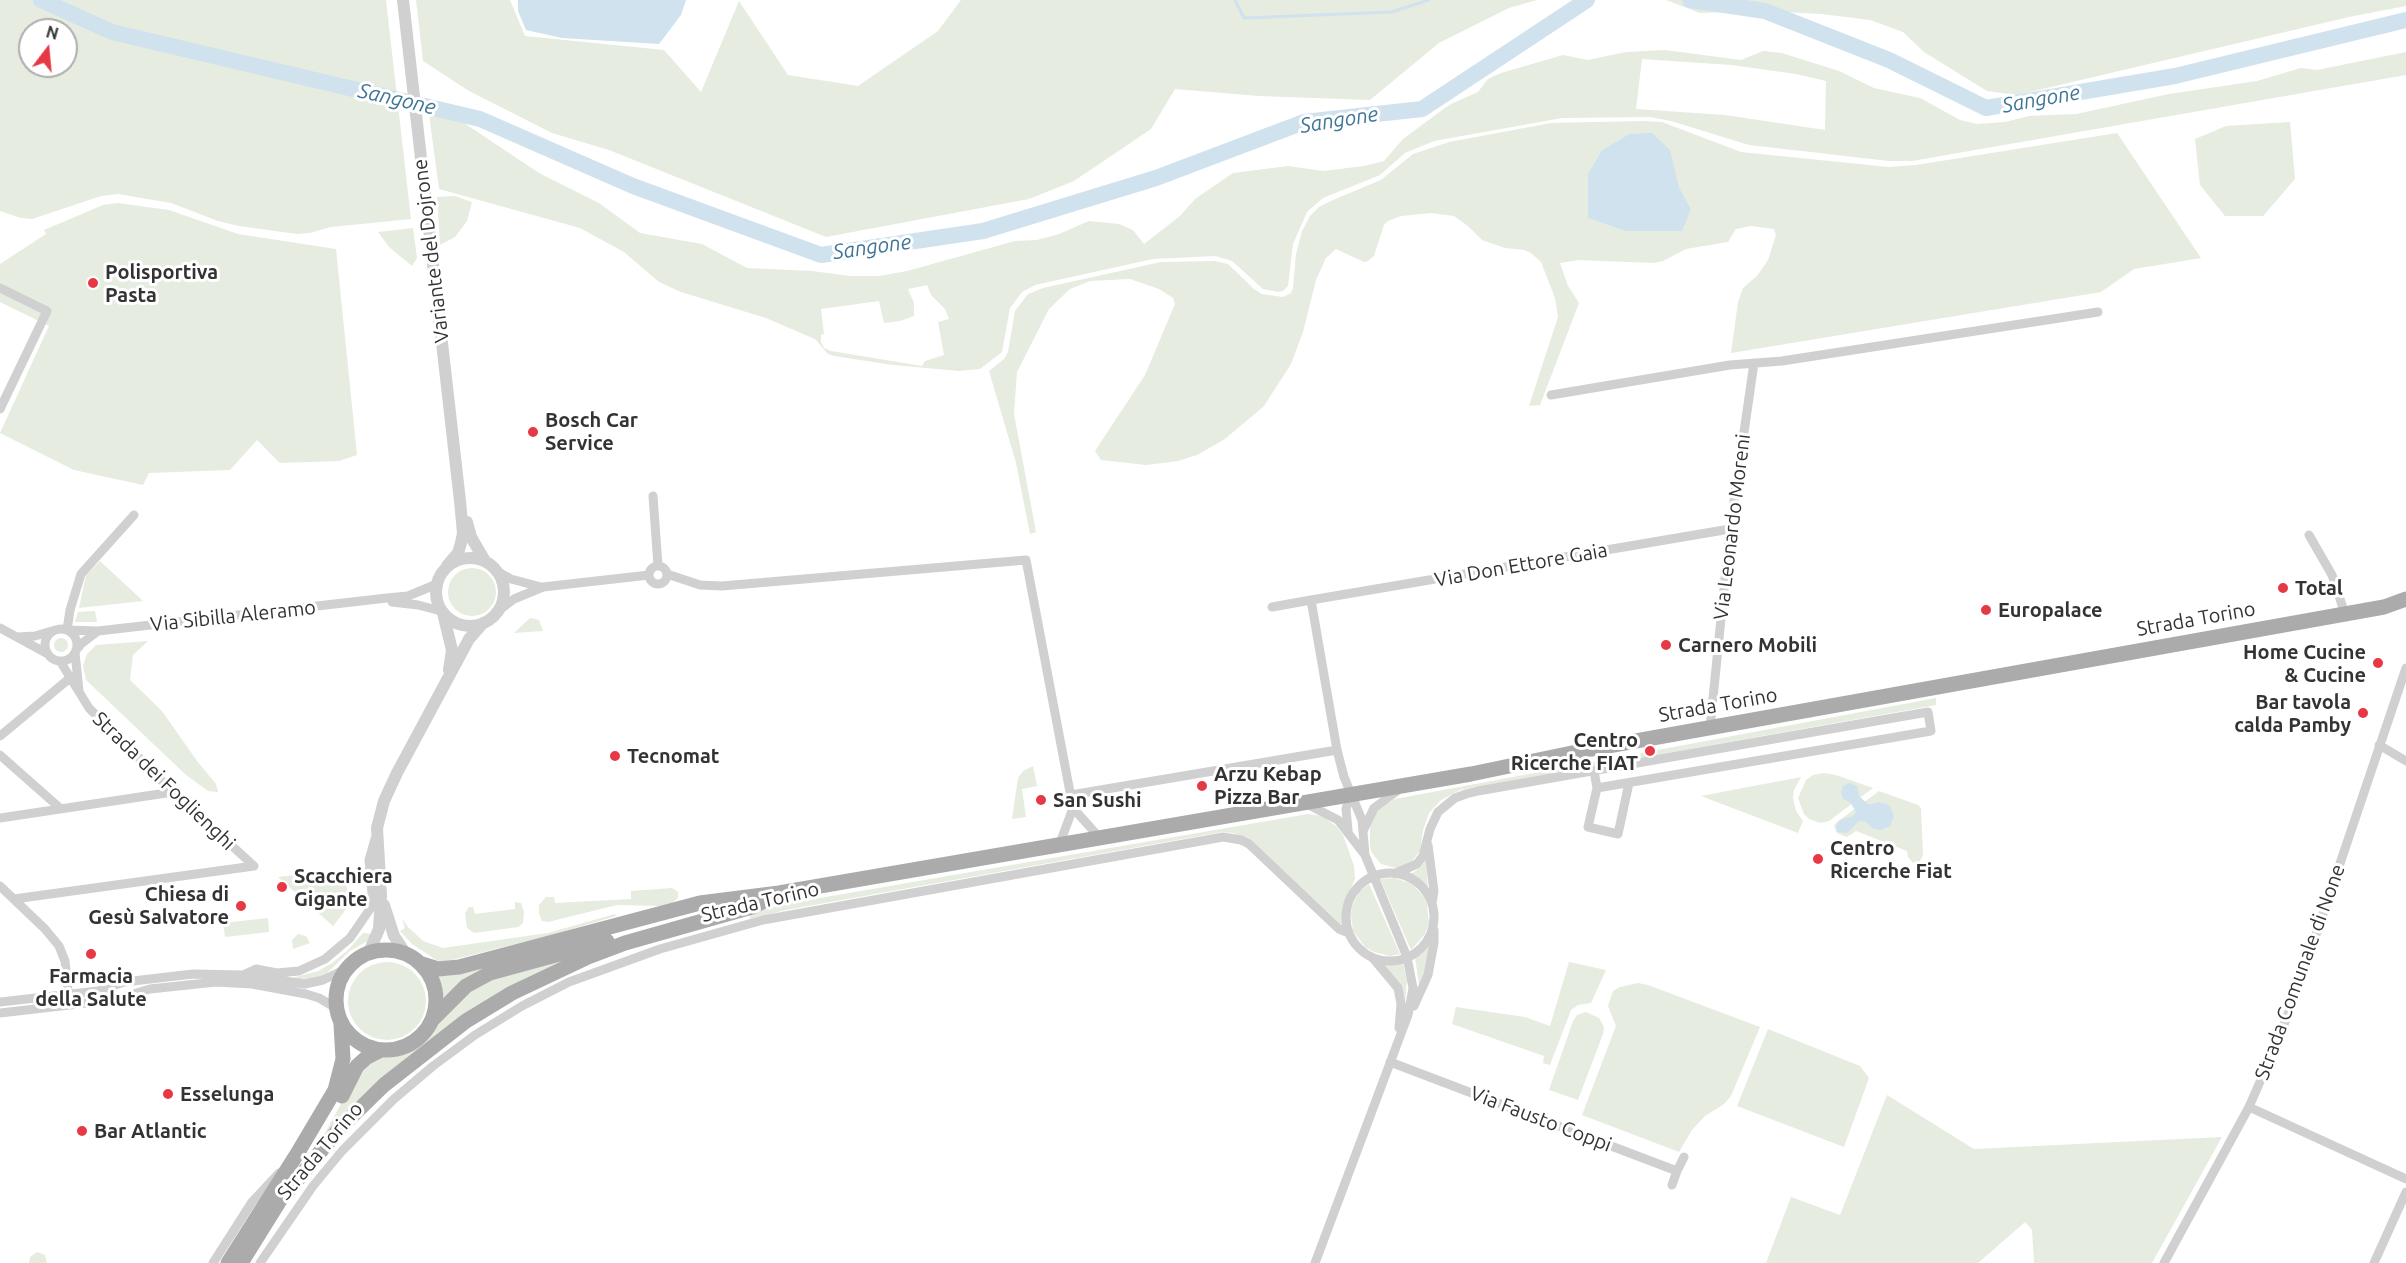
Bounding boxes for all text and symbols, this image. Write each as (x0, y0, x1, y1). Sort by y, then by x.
north arrow (18, 18, 78, 78)
text: N (44, 22, 61, 43)
water label: Sangone (356, 78, 438, 120)
water label: Sangone (2000, 80, 2082, 118)
water label: Sangone (1298, 101, 1380, 139)
street label: Variante del Dojrone (408, 158, 454, 344)
water label: Sangone (831, 229, 913, 265)
place label: Polisportiva Pasta (105, 260, 218, 307)
marker: Polisportiva Pasta (86, 276, 100, 290)
place label: Bosch Car Service (545, 408, 638, 455)
marker: Bosch Car Service (526, 425, 540, 439)
street label: Via Leonardo Moreni (1709, 433, 1755, 621)
street label: Via Don Ettore Gaia (1433, 538, 1609, 592)
place label: Total (2295, 576, 2343, 600)
marker: Total (2276, 581, 2290, 595)
street label: Via Sibilla Aleramo (149, 595, 317, 637)
street label: Strada Torino (2135, 597, 2257, 641)
place label: Europalace (1998, 598, 2103, 622)
marker: Europalace (1979, 603, 1993, 617)
place label: Carnero Mobili (1678, 633, 1817, 657)
marker: Carnero Mobili (1659, 638, 1673, 652)
place label: Home Cucine & Cucine (2243, 640, 2366, 687)
marker: Home Cucine & Cucine (2371, 656, 2385, 670)
street label: Strada Torino (1657, 683, 1779, 727)
place label: Bar tavola calda Pamby (2234, 690, 2351, 737)
marker: Bar tavola calda Pamby (2356, 706, 2370, 720)
street label: Strada dei Foglienghi (88, 707, 240, 855)
place label: Centro Ricerche FIAT (1511, 728, 1638, 775)
place label: Tecnomat (627, 744, 719, 768)
marker: Centro Ricerche FIAT (1643, 744, 1657, 758)
marker: Tecnomat (608, 749, 622, 763)
place label: Arzu Kebap Pizza Bar (1214, 762, 1322, 809)
marker: Arzu Kebap Pizza Bar (1195, 779, 1209, 793)
place label: San Sushi (1053, 788, 1142, 812)
marker: San Sushi (1034, 793, 1048, 807)
place label: Centro Ricerche Fiat (1830, 836, 1952, 883)
marker: Centro Ricerche Fiat (1811, 852, 1825, 866)
street label: Strada Comunale di None (2250, 861, 2350, 1083)
place label: Scacchiera Gigante (294, 864, 393, 911)
street label: Strada Torino (699, 877, 821, 927)
marker: Scacchiera Gigante (275, 880, 289, 894)
place label: Chiesa di Gesù Salvatore (88, 882, 229, 929)
marker: Chiesa di Gesù Salvatore (234, 899, 248, 913)
marker: Farmacia della Salute (84, 947, 98, 961)
place label: Farmacia della Salute (35, 964, 147, 1011)
street label: Via Fausto Coppi (1467, 1081, 1615, 1157)
place label: Esselunga (180, 1082, 274, 1106)
marker: Esselunga (161, 1087, 175, 1101)
street label: Strada Torino (272, 1097, 368, 1205)
place label: Bar Atlantic (94, 1119, 207, 1143)
marker: Bar Atlantic (75, 1124, 89, 1138)

